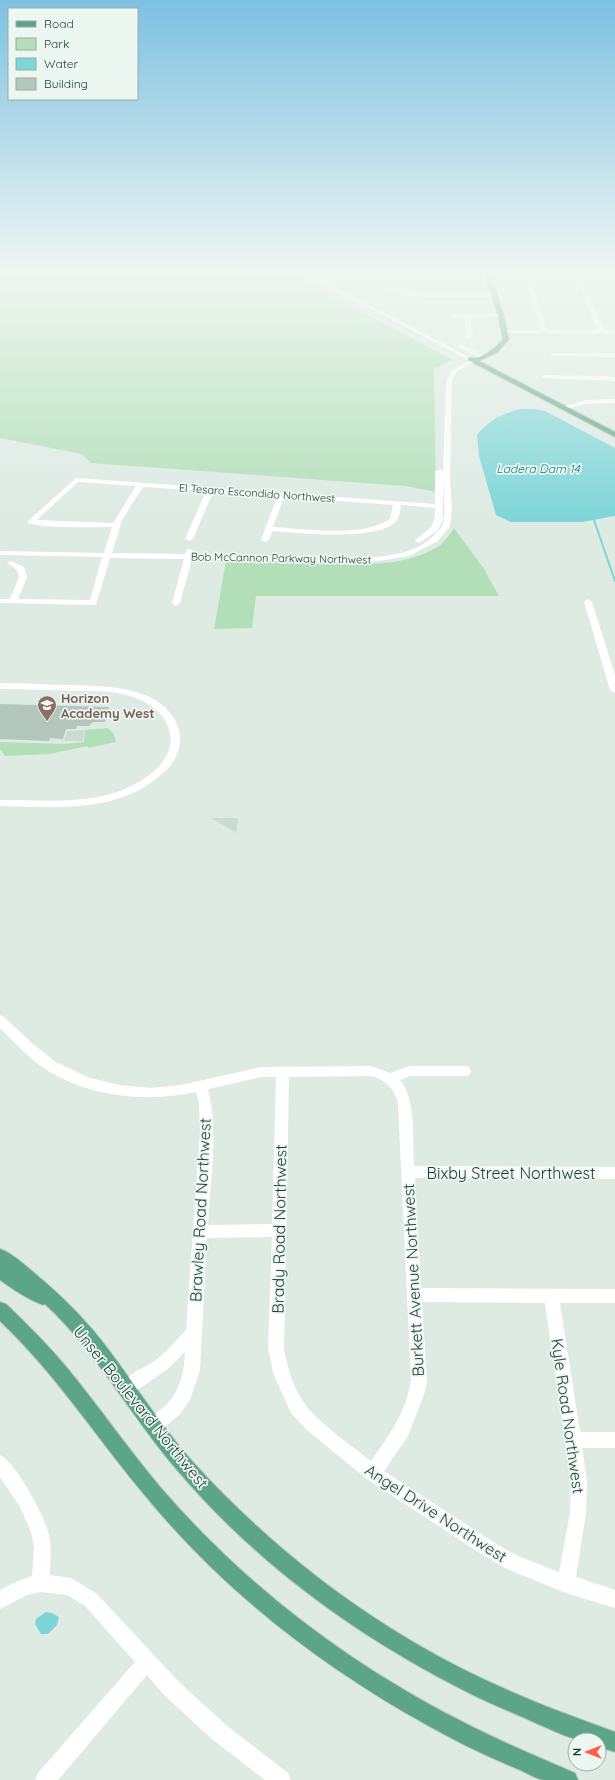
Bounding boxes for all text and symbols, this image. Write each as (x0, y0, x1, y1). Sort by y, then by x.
legend (8, 8, 138, 100)
text: Road (44, 16, 74, 31)
text: Park (44, 36, 69, 51)
text: Water (44, 56, 79, 71)
text: Building (44, 76, 88, 91)
water label: Ladera Dam 14 (496, 461, 580, 476)
street label: El Tesaro Escondido Northwest (178, 481, 336, 505)
street label: Bob McCannon Parkway Northwest (191, 549, 372, 567)
place label: Horizon Academy West (61, 690, 155, 721)
school or university icon: Horizon Academy West (36, 694, 58, 722)
street label: Brawley Road Northwest (185, 1118, 215, 1302)
street label: Brady Road Northwest (268, 1144, 290, 1314)
street label: Bixby Street Northwest (427, 1163, 595, 1183)
street label: Burkett Avenue Northwest (398, 1183, 428, 1377)
street label: Unser Boulevard Northwest (69, 1322, 213, 1492)
street label: Kyle Road Northwest (547, 1337, 589, 1495)
street label: Angel Drive Northwest (361, 1460, 511, 1566)
north arrow (567, 1732, 607, 1772)
text: N (570, 1748, 584, 1756)

